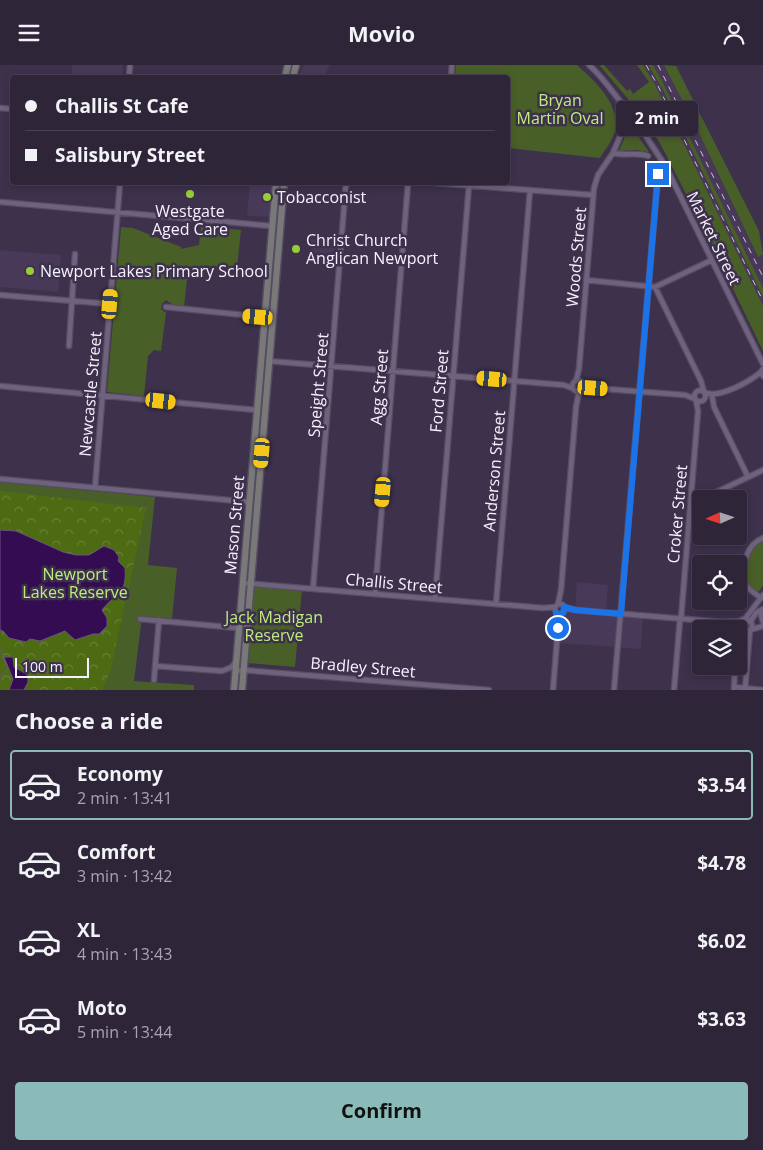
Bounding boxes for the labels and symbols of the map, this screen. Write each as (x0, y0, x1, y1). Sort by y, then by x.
park label: Bryan Martin Oval (517, 89, 603, 129)
callout: 2 min (617, 101, 699, 137)
route end (647, 163, 669, 185)
place label: Tobacconist (277, 186, 367, 208)
street label: Market Street (682, 187, 746, 289)
marker: Westgate Aged Care (184, 188, 196, 200)
marker: Tobacconist (261, 191, 273, 203)
place label: Westgate Aged Care (152, 200, 228, 240)
street label: Woods Street (561, 206, 591, 308)
place label: Christ Church Anglican Newport (306, 229, 439, 269)
marker: Christ Church Anglican Newport (290, 243, 302, 255)
place label: Newport Lakes Primary School (40, 260, 268, 282)
marker: Newport Lakes Primary School (24, 265, 36, 277)
car (101, 288, 118, 320)
car (242, 308, 273, 326)
street label: Newcastle Street (74, 330, 106, 457)
street label: Speight Street (302, 332, 334, 438)
street label: Agg Street (365, 348, 393, 426)
street label: Ford Street (424, 348, 454, 433)
car (476, 370, 507, 388)
car (577, 379, 608, 397)
car (145, 392, 176, 410)
street label: Anderson Street (478, 409, 510, 532)
car (253, 437, 270, 469)
street label: Croker Street (662, 463, 692, 564)
street label: Mason Street (219, 474, 249, 575)
car (374, 476, 391, 508)
north arrow (692, 490, 748, 545)
park label: Newport Lakes Reserve (22, 563, 128, 603)
street label: Challis Street (345, 568, 444, 598)
park label: Jack Madigan Reserve (223, 606, 323, 646)
route start (547, 617, 569, 639)
street label: Bradley Street (310, 651, 417, 683)
scale bar (15, 655, 89, 678)

